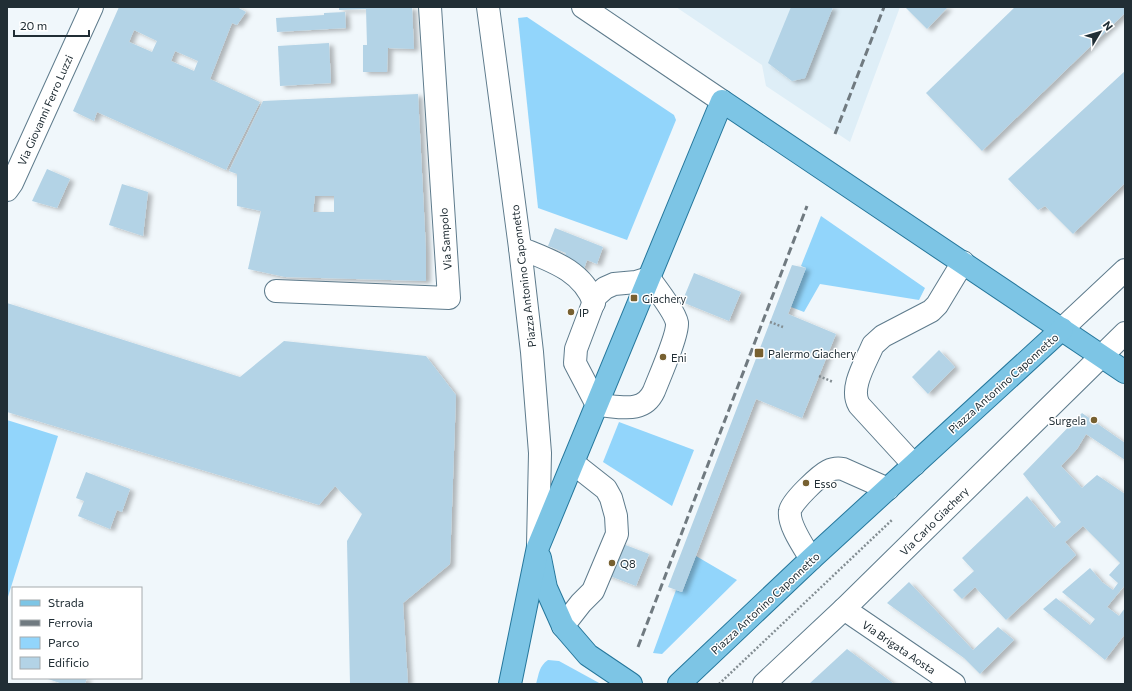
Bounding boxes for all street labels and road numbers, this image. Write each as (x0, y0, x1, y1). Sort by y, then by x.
street label: Via Giovanni Ferro Luzzi (15, 53, 75, 167)
street label: Piazza Antonino Caponnetto (508, 204, 538, 348)
street label: Via Sampolo (436, 207, 454, 271)
street label: Piazza Antonino Caponnetto (945, 330, 1061, 436)
street label: Via Carlo Giachery (897, 484, 971, 558)
street label: Piazza Antonino Caponnetto (708, 549, 822, 657)
street label: Via Brigata Aosta (860, 618, 938, 676)

